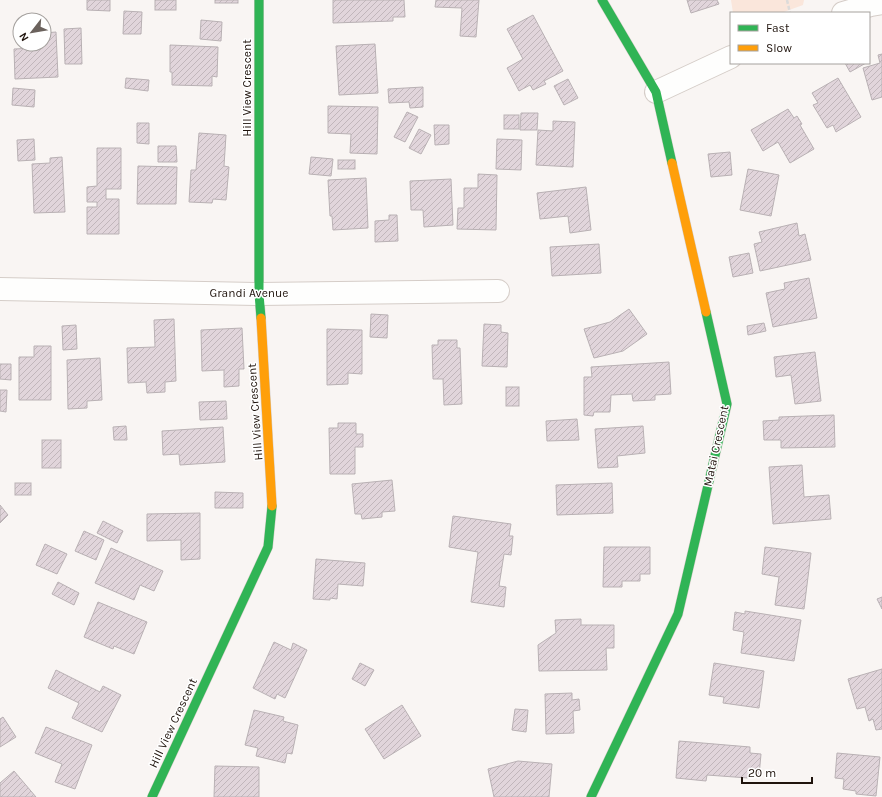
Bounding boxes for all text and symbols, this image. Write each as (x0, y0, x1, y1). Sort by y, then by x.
north arrow (12, 12, 52, 52)
legend (730, 12, 870, 64)
text: Fast (766, 21, 790, 35)
text: N (16, 30, 31, 44)
street label: Hill View Crescent (240, 39, 254, 137)
text: Slow (766, 41, 792, 55)
street label: Grandi Avenue (210, 286, 288, 300)
street label: Hill View Crescent (245, 362, 265, 461)
street label: Matai Crescent (701, 404, 732, 488)
street label: Hill View Crescent (146, 675, 200, 770)
scale bar (742, 759, 812, 785)
text: 20 m (748, 766, 776, 780)

